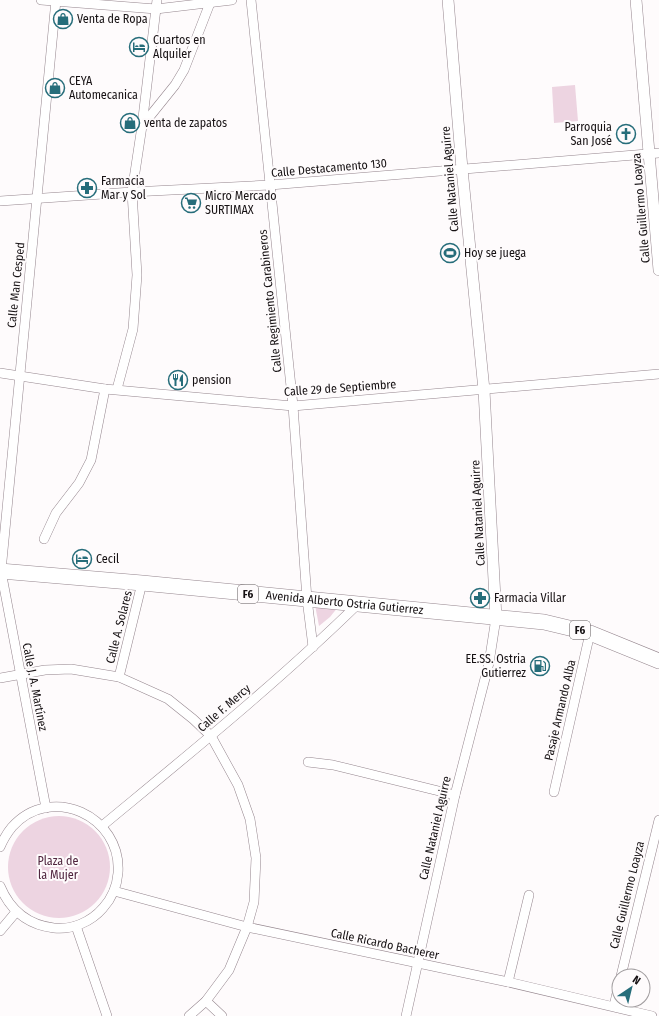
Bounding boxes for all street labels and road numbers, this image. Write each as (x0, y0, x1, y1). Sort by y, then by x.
street label: Calle Nataniel Aguirre (438, 126, 462, 232)
street label: Calle Guillermo Loayza (629, 152, 653, 264)
street label: Calle Destacamento 130 (271, 156, 387, 180)
street label: Calle Regimiento Carabineros (256, 229, 284, 373)
street label: Calle Man Cesped (5, 242, 27, 328)
street label: Calle 29 de Septiembre (283, 377, 397, 399)
street label: Calle Nataniel Aguirre (468, 460, 488, 566)
road number: F6 (238, 585, 258, 603)
street label: Avenida Alberto Ostria Gutierrez (265, 588, 424, 617)
street label: Calle A. Solares (103, 589, 135, 665)
road number: F6 (570, 621, 590, 639)
street label: Calle J. A. Martínez (20, 642, 50, 733)
street label: Pasaje Armando Alba (542, 658, 578, 762)
street label: Calle F. Mercy (195, 681, 254, 735)
street label: Calle Nataniel Aguirre (416, 775, 454, 881)
street label: Calle Guillermo Loayza (607, 840, 647, 950)
street label: Calle Ricardo Bacherer (330, 926, 441, 962)

